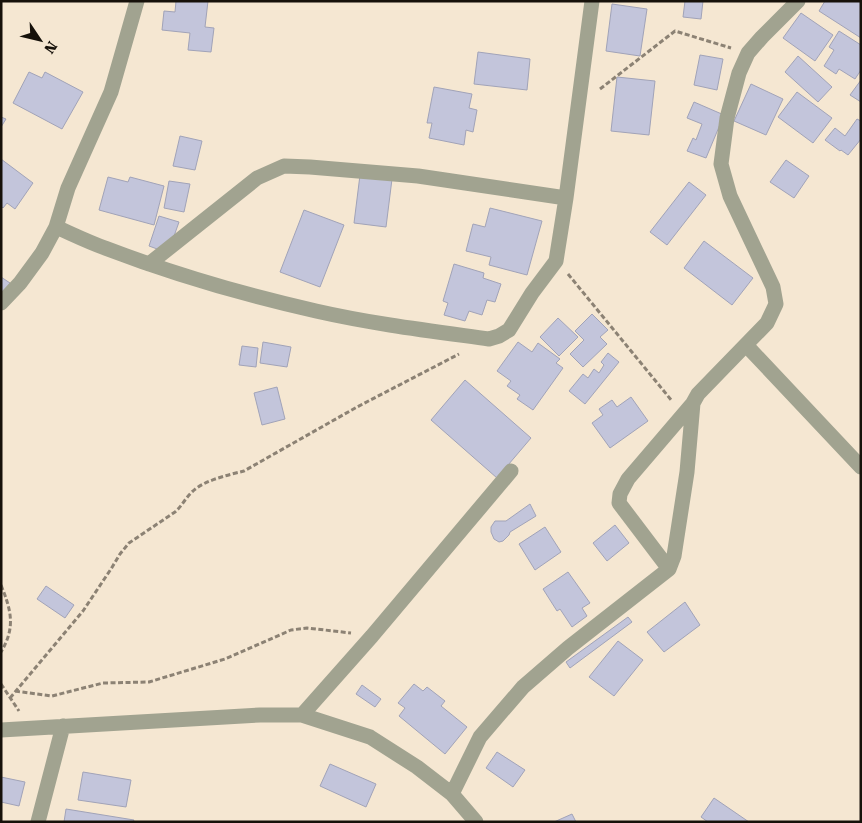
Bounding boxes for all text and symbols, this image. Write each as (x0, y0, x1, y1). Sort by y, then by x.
north arrow (15, 15, 65, 65)
text: N (41, 38, 60, 57)

